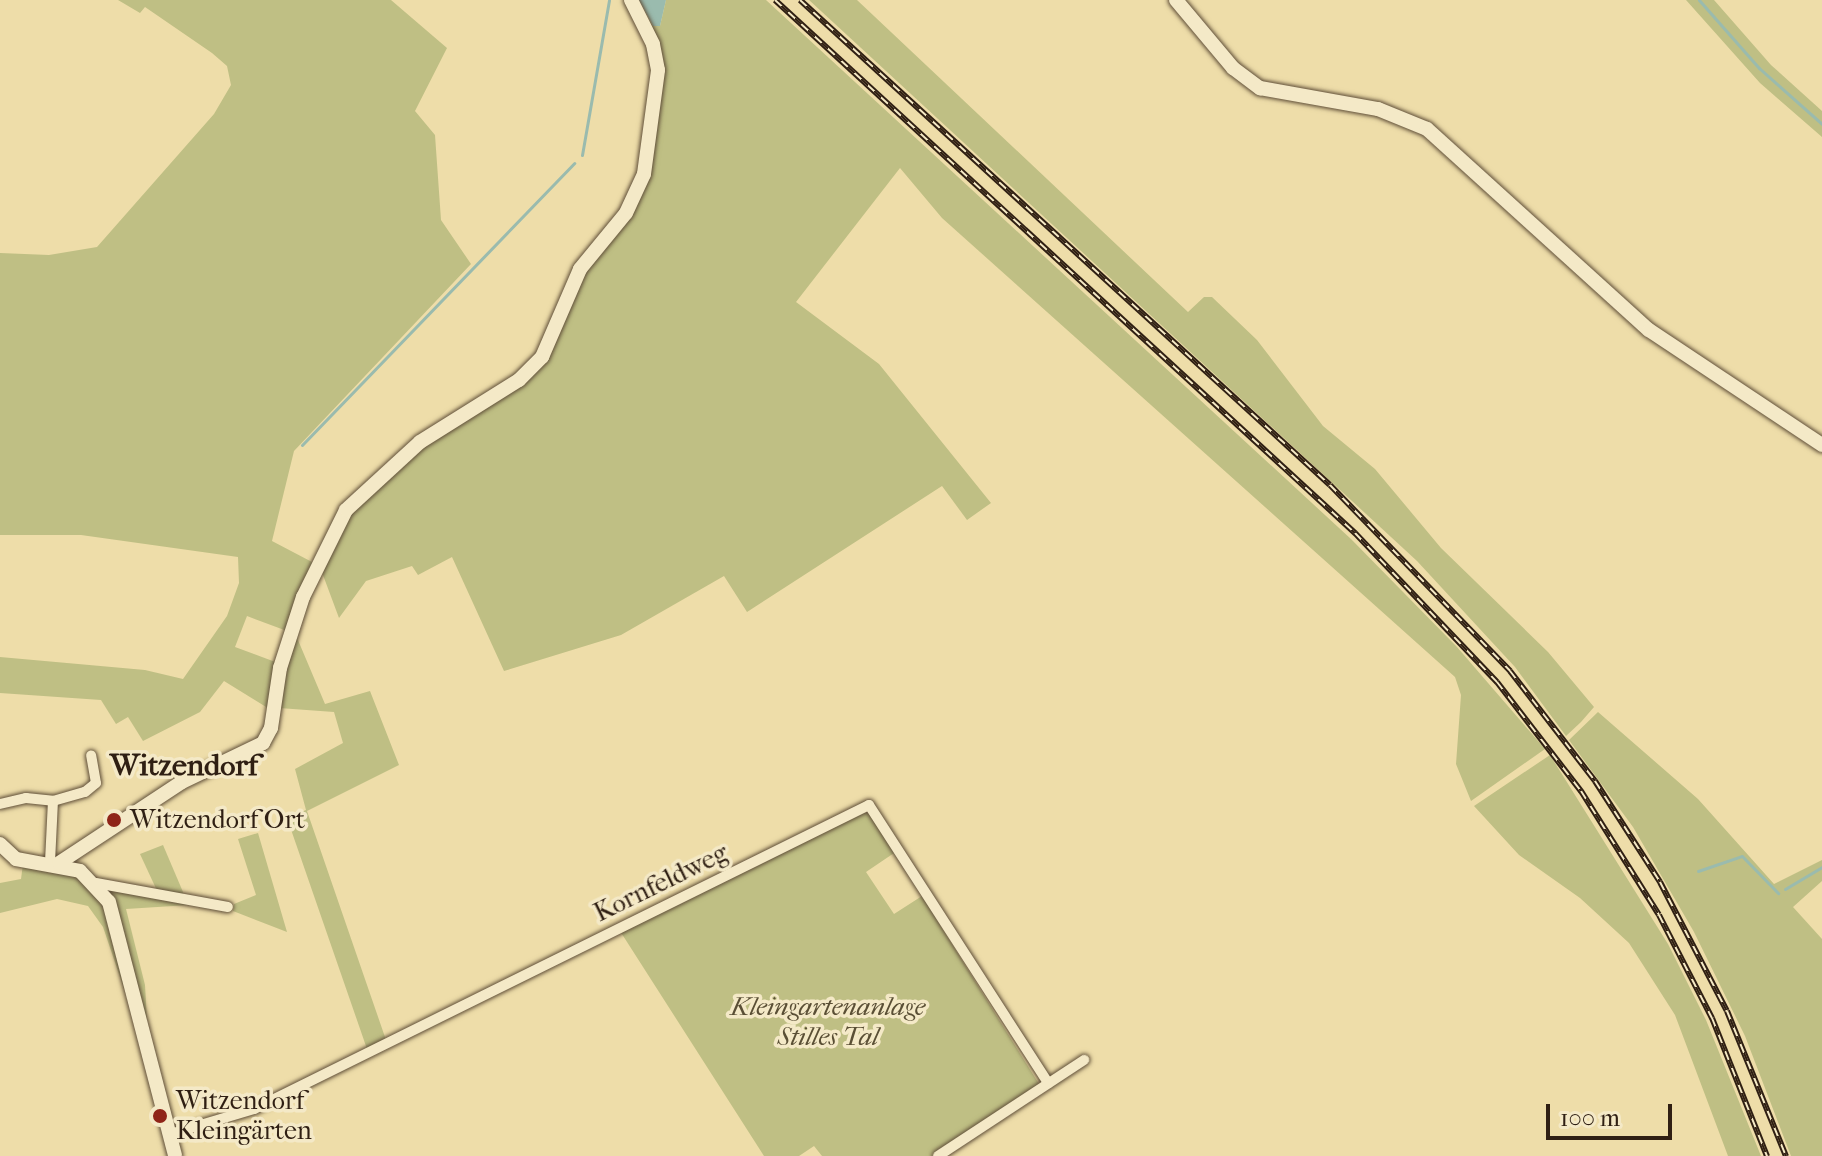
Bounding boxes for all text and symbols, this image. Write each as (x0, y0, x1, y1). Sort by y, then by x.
district label: Witzendorf (110, 748, 258, 784)
place label: Witzendorf Ort (130, 804, 305, 836)
marker: Witzendorf Ort (105, 811, 123, 829)
street label: Kornfeldweg (589, 837, 733, 929)
park label: Kleingartenanlage Stilles Tal (731, 991, 925, 1052)
place label: Witzendorf Kleingärten (176, 1085, 312, 1146)
scale bar (1550, 1088, 1676, 1138)
text: 100 m (1560, 1104, 1620, 1132)
marker: Witzendorf Kleingärten (151, 1107, 169, 1125)

